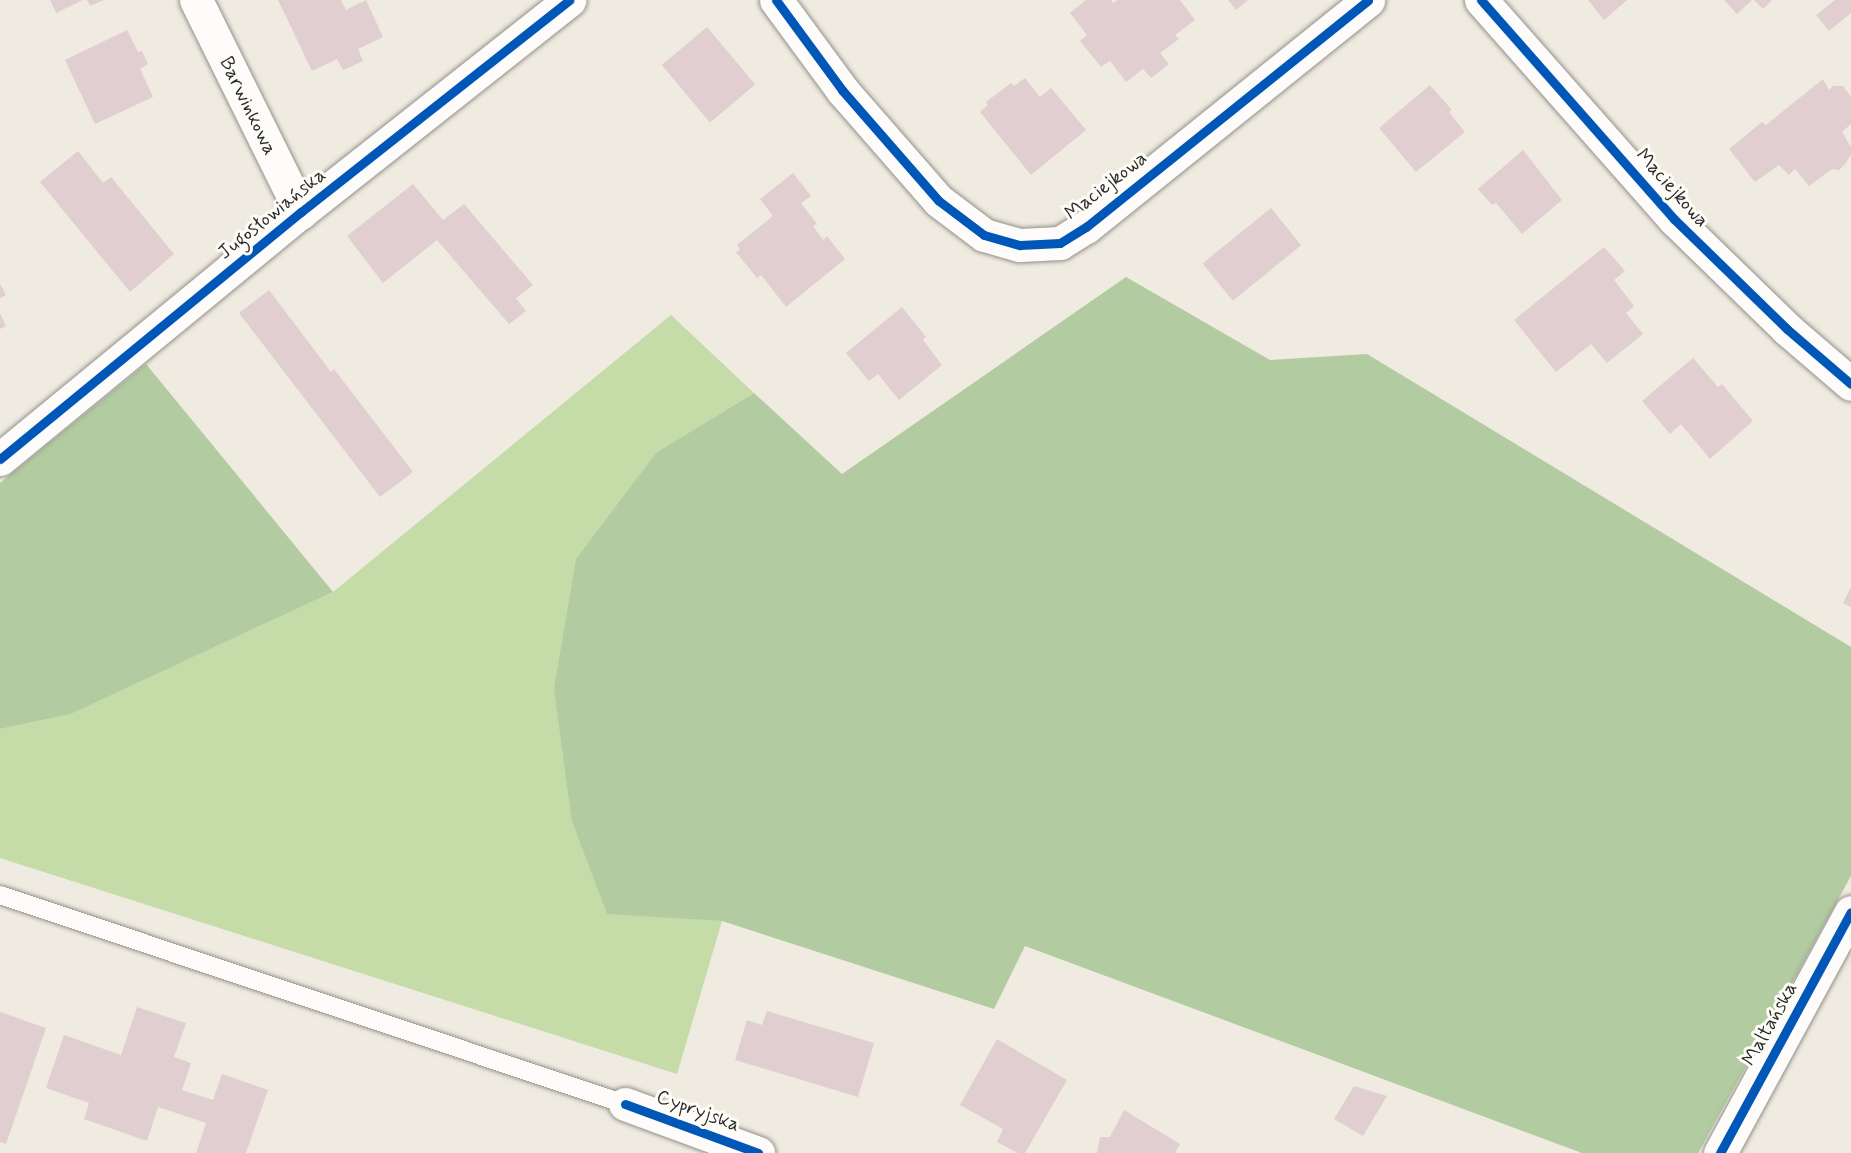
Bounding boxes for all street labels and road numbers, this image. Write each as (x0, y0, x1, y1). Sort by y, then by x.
street label: Barwinkowa (214, 53, 282, 159)
street label: Maciejkowa (1630, 144, 1714, 232)
street label: Maciejkowa (1060, 146, 1152, 226)
street label: Jugosłowiańska (213, 163, 331, 265)
street label: Maltańska (1737, 978, 1803, 1070)
street label: Cypryjska (653, 1085, 743, 1137)

